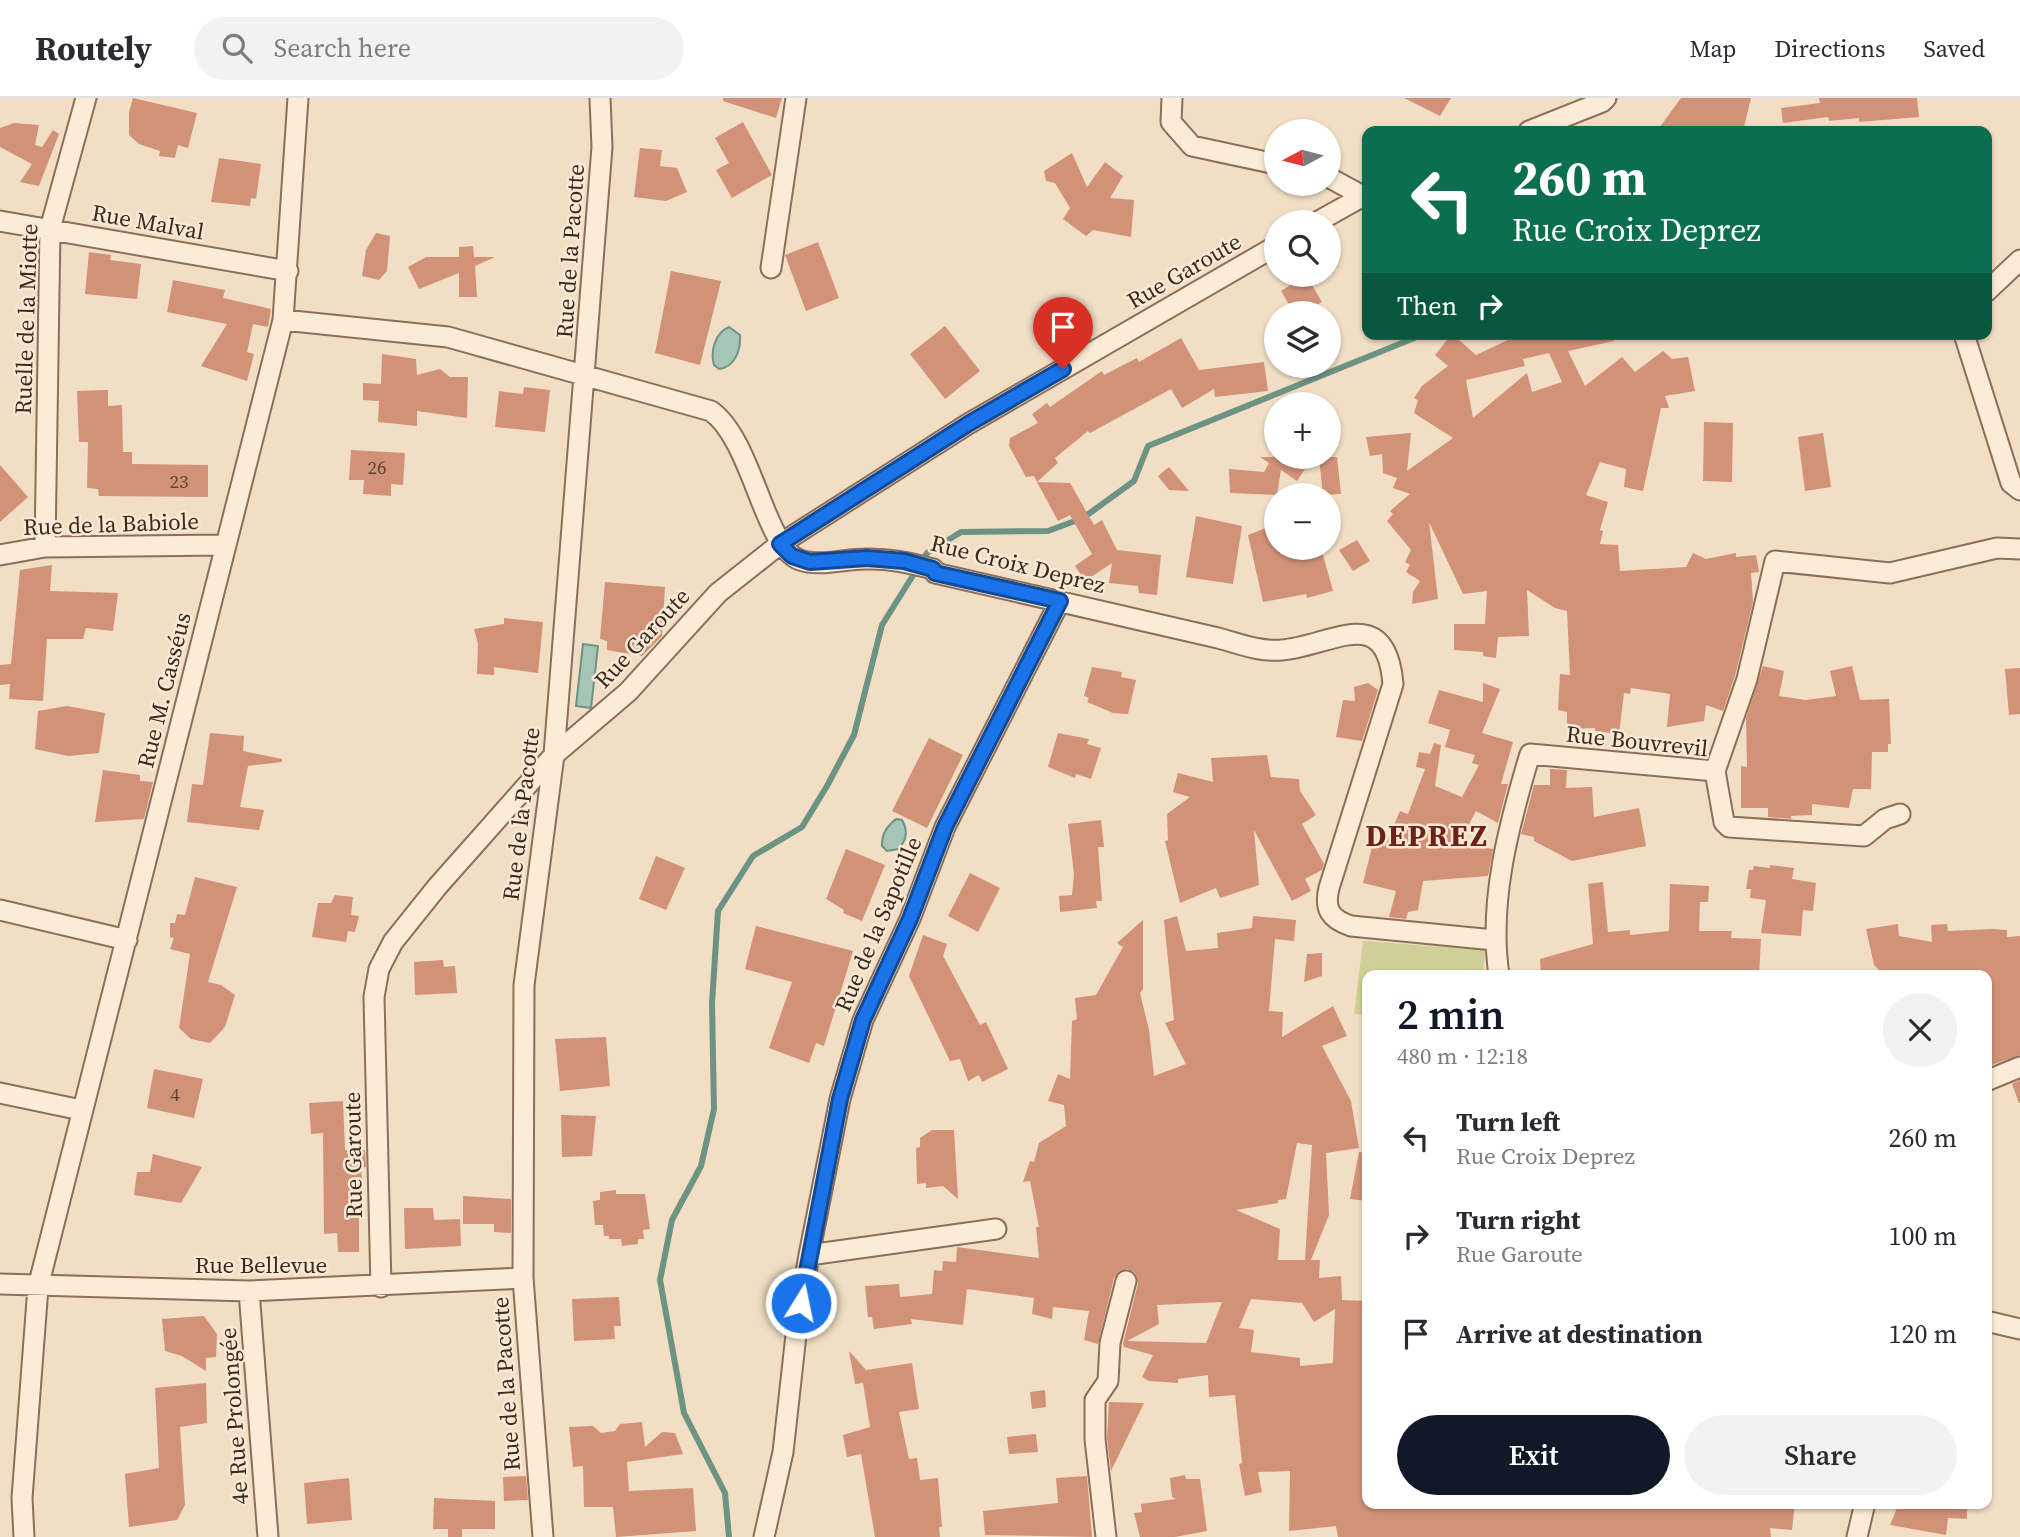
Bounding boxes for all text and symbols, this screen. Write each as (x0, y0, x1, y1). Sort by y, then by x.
search box (194, 17, 684, 80)
text: Routely (35, 26, 152, 71)
icon: search (218, 29, 256, 67)
text: Search here (274, 30, 411, 66)
text: Map (1689, 32, 1736, 65)
text: Directions (1774, 32, 1885, 65)
text: Saved (1923, 32, 1985, 65)
north arrow (1264, 119, 1340, 196)
map controls (1264, 119, 1341, 560)
text: 260 m (1512, 144, 1647, 211)
icon: left (1397, 154, 1488, 245)
street label: Rue de la Pacotte (548, 163, 592, 339)
street label: Rue Malval (89, 196, 207, 248)
text: Rue Croix Deprez (1512, 208, 1761, 252)
button: search (1264, 210, 1341, 287)
street label: Ruelle de la Miotte (7, 223, 45, 415)
street label: Rue Garoute (1121, 225, 1247, 317)
icon: right (1471, 287, 1509, 325)
text: Then (1397, 288, 1457, 324)
pin (1033, 297, 1093, 369)
button: layers (1264, 301, 1341, 378)
icon: arrive (1044, 308, 1082, 346)
button: + (1264, 392, 1341, 469)
house number: 26 (367, 454, 387, 480)
house number: 23 (169, 468, 189, 494)
button: − (1264, 483, 1341, 560)
street label: Rue de la Babiole (22, 505, 200, 543)
street label: Rue Croix Deprez (927, 527, 1109, 601)
street label: Rue Garoute (587, 581, 697, 695)
street label: Rue M. Casséus (129, 609, 199, 771)
street label: Rue Bouvrevil (1564, 718, 1710, 764)
street label: Rue de la Pacotte (494, 725, 548, 903)
district label: DEPREZ (1365, 815, 1489, 856)
street label: Rue de la Sapotille (827, 831, 929, 1017)
text: 2 min (1397, 985, 1505, 1043)
button: close (1883, 993, 1957, 1067)
text: 480 m · 12:18 (1397, 1040, 1528, 1072)
house number: 4 (170, 1081, 180, 1107)
street label: Rue Garoute (336, 1091, 370, 1219)
text: Turn left (1456, 1104, 1560, 1140)
icon: left (1397, 1119, 1435, 1157)
text: 260 m (1889, 1120, 1957, 1156)
text: Rue Croix Deprez (1456, 1140, 1635, 1172)
text: Turn right (1456, 1202, 1580, 1238)
icon: right (1397, 1217, 1435, 1255)
text: 100 m (1889, 1218, 1957, 1254)
text: Rue Garoute (1456, 1238, 1583, 1270)
street label: Rue Bellevue (195, 1249, 327, 1281)
position arrow (764, 1266, 838, 1340)
street label: Rue de la Pacotte (484, 1296, 528, 1472)
icon: arrive (1397, 1315, 1435, 1353)
text: Arrive at destination (1456, 1316, 1703, 1352)
text: 120 m (1889, 1316, 1957, 1352)
street label: 4e Rue Prolongée (212, 1326, 256, 1506)
button: Exit (1397, 1415, 1670, 1495)
button: Share (1684, 1415, 1957, 1495)

